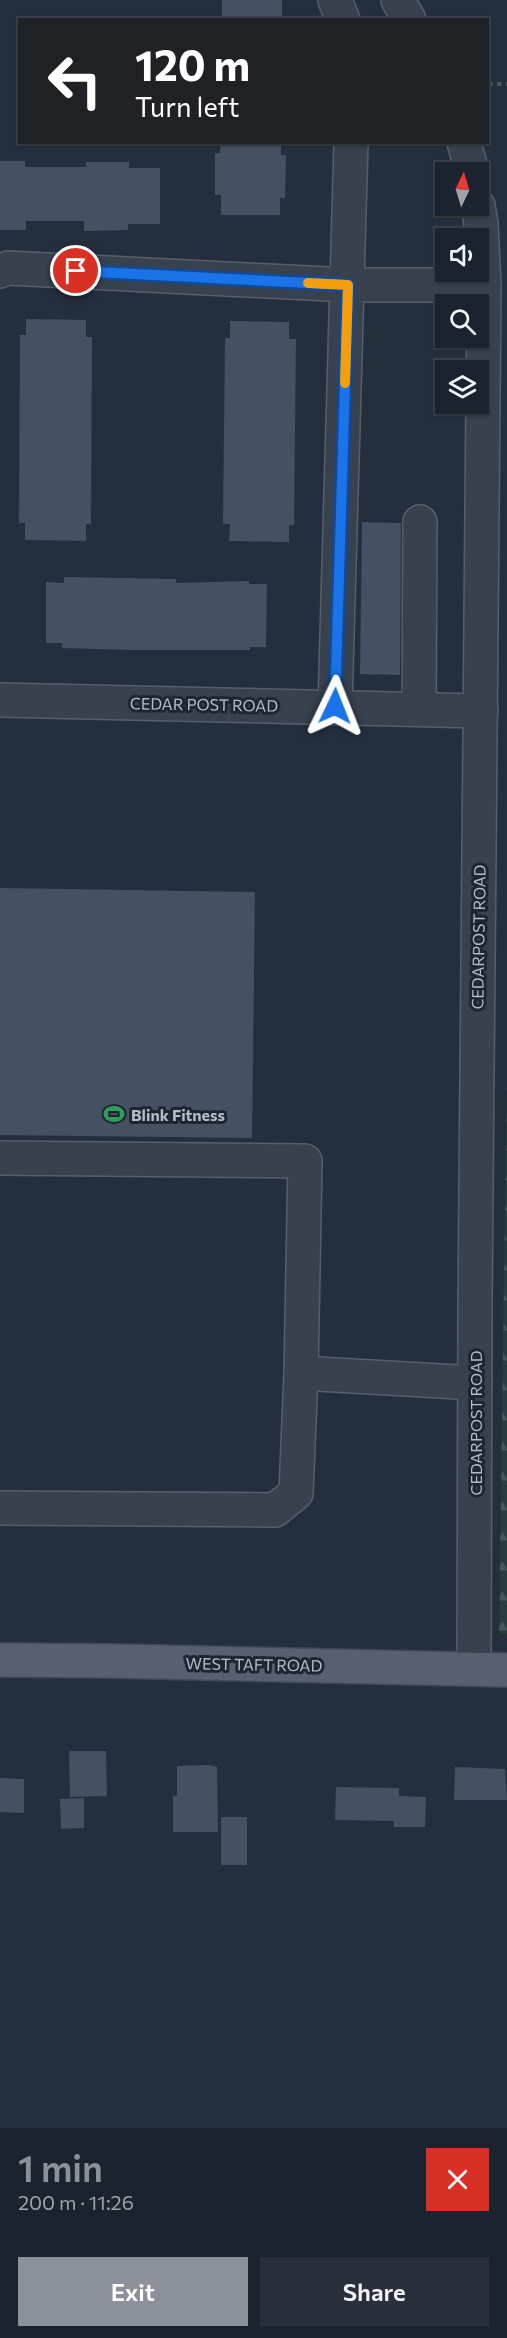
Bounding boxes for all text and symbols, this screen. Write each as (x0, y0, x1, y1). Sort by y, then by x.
text: 120 m (135, 38, 250, 90)
icon: left (36, 42, 114, 120)
text: Turn left (135, 90, 239, 123)
north arrow (435, 162, 489, 216)
map controls (435, 162, 489, 414)
button: sound (435, 228, 489, 282)
pin (50, 245, 101, 296)
icon: arrive (59, 254, 92, 287)
button: search (435, 294, 489, 348)
button: layers (435, 360, 489, 414)
position arrow (303, 674, 367, 738)
street label: CEDAR POST ROAD (130, 693, 278, 715)
street label: CEDARPOST ROAD (467, 864, 489, 1010)
sports icon: Blink Fitness (102, 1102, 126, 1126)
place label: Blink Fitness (131, 1105, 225, 1124)
street label: CEDARPOST ROAD (466, 1350, 485, 1496)
street label: WEST TAFT ROAD (186, 1653, 322, 1675)
text: 1 min (18, 2145, 103, 2189)
button: close (426, 2148, 489, 2211)
text: 200 m · 11:26 (18, 2190, 134, 2214)
button: Exit (18, 2257, 248, 2326)
button: Share (260, 2257, 489, 2326)

